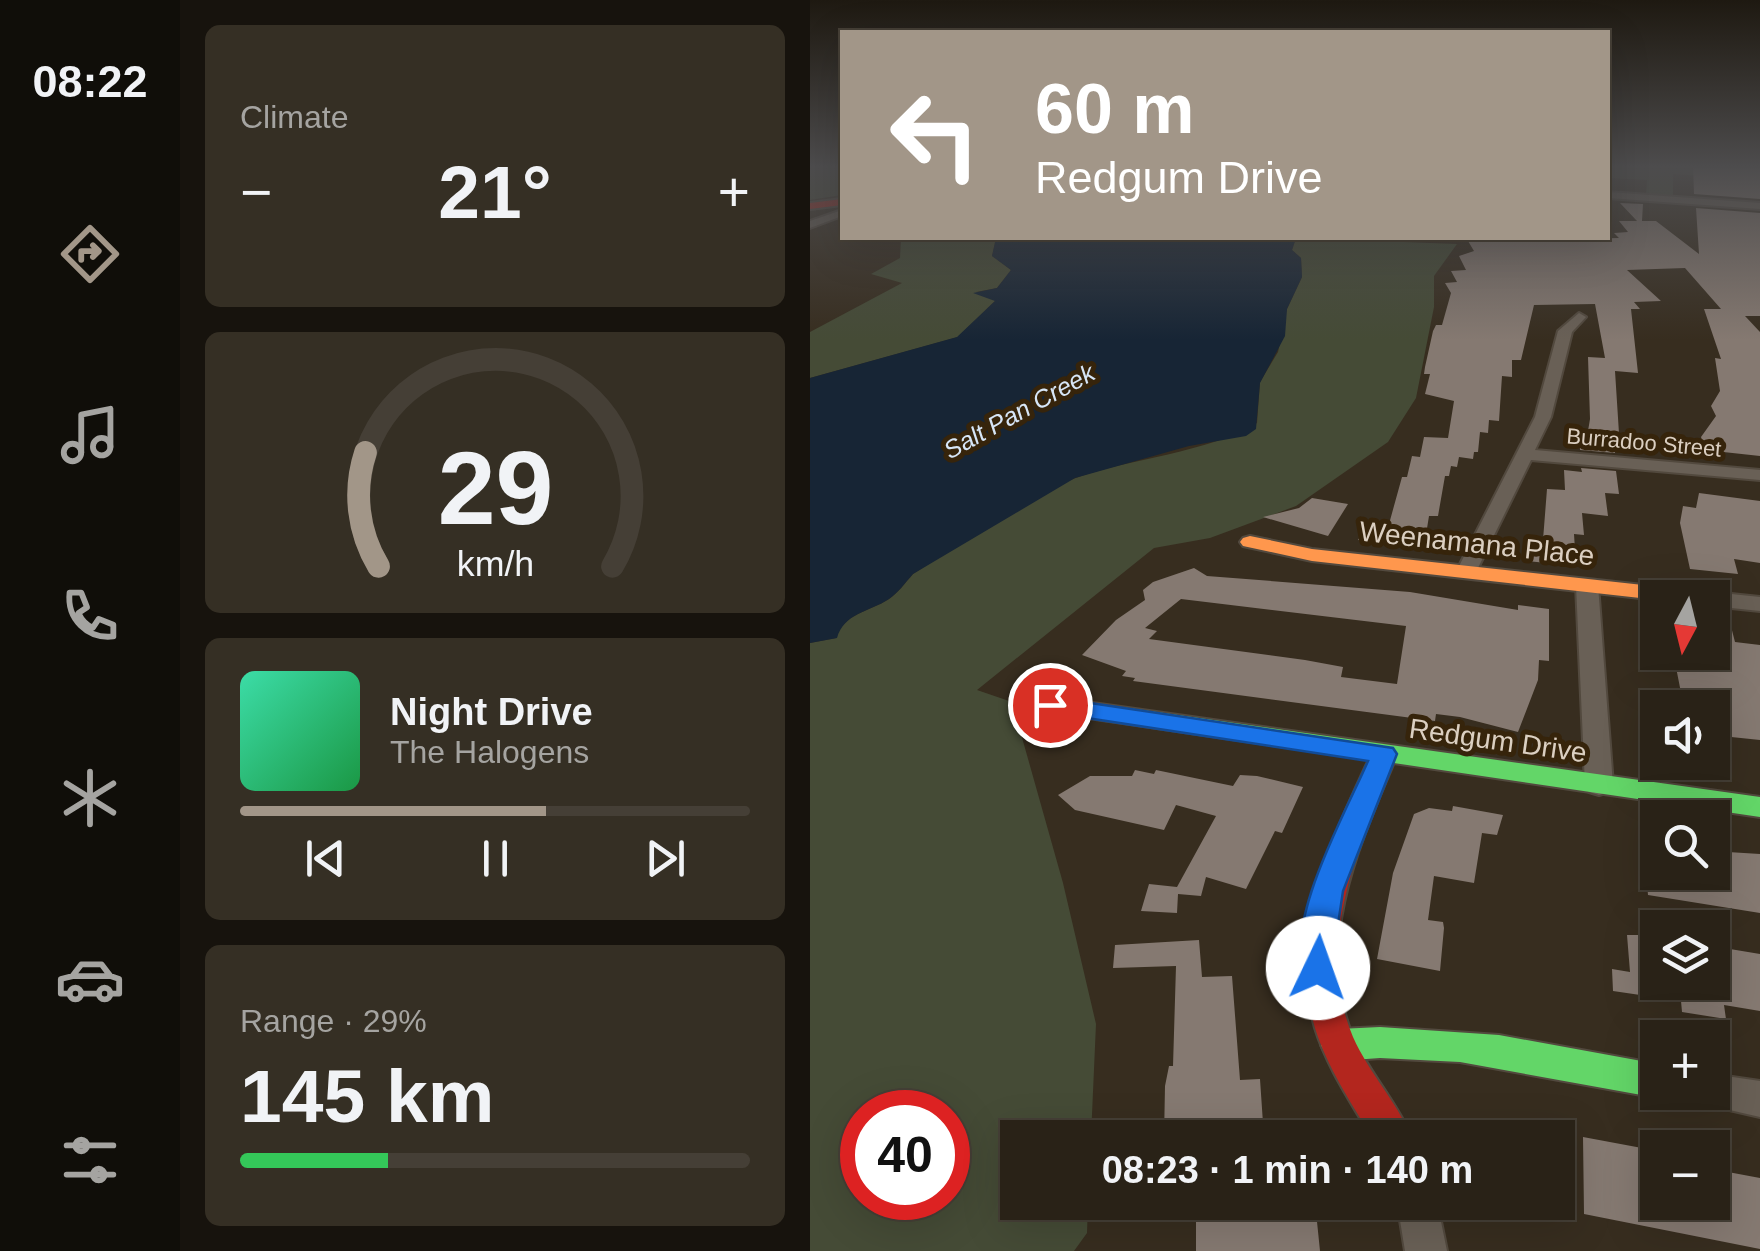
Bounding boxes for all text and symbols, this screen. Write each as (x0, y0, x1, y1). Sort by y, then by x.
text: 08:22 (32, 56, 148, 107)
icon: left (870, 70, 1000, 200)
text: 60 m (1035, 70, 1195, 148)
text: Climate (240, 99, 348, 135)
text: 21° (438, 150, 552, 234)
text: Redgum Drive (1035, 152, 1323, 203)
text: − (240, 161, 272, 223)
text: + (718, 161, 750, 223)
icon: directions (55, 219, 125, 289)
water label: Salt Pan Creek (939, 357, 1101, 464)
icon: music (55, 400, 125, 470)
street label: Burradoo Street (1566, 423, 1722, 462)
text: 29 (437, 430, 553, 546)
street label: Weenamana Place (1358, 516, 1596, 571)
text: km/h (456, 544, 534, 584)
north arrow (1640, 580, 1730, 670)
map controls (1640, 580, 1730, 1220)
icon: phone (55, 581, 125, 651)
pin (1008, 663, 1093, 748)
icon: arrive (1023, 678, 1078, 733)
button: sound (1640, 690, 1730, 780)
text: Night Drive (390, 691, 593, 733)
street label: Redgum Drive (1407, 713, 1589, 768)
text: The Halogens (390, 734, 589, 770)
icon: climate (55, 763, 125, 833)
button: search (1640, 800, 1730, 890)
icon: previous (298, 831, 353, 886)
icon: pause (468, 831, 523, 886)
icon: next (638, 831, 693, 886)
button: layers (1640, 910, 1730, 1000)
position arrow (1266, 916, 1370, 1020)
icon: car (55, 944, 125, 1014)
text: Range · 29% (240, 1003, 427, 1039)
button: + (1640, 1020, 1730, 1110)
text: 145 km (240, 1054, 494, 1138)
speed limit sign: 40 (840, 1090, 970, 1220)
icon: filters (55, 1125, 125, 1195)
button: − (1640, 1130, 1730, 1220)
text: 08:23 · 1 min · 140 m (1102, 1149, 1473, 1191)

